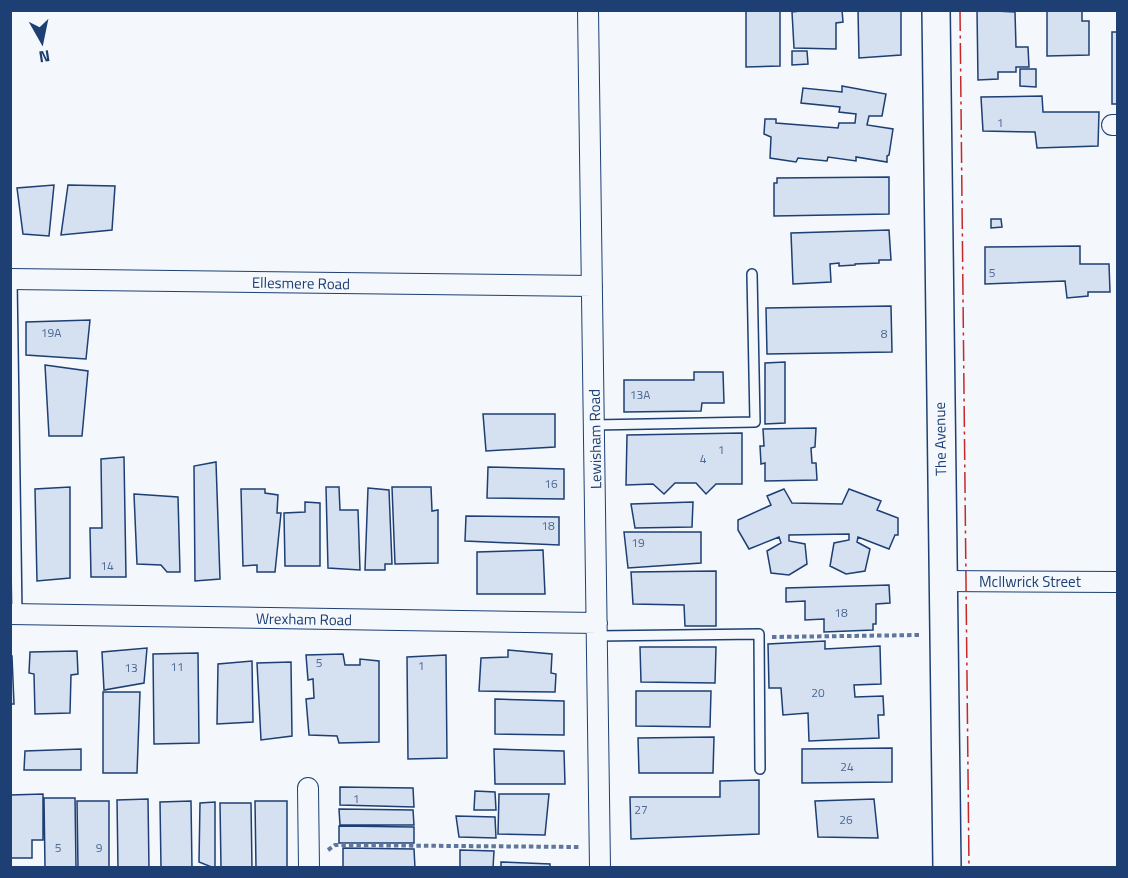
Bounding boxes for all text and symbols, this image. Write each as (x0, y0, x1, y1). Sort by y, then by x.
north arrow (12, 12, 72, 72)
text: N (37, 44, 52, 70)
house number: 1 (997, 113, 1003, 132)
house number: 5 (989, 263, 996, 282)
street label: Ellesmere Road (252, 271, 350, 295)
house number: 19A (41, 323, 61, 342)
house number: 8 (881, 324, 888, 343)
house number: 13A (630, 385, 650, 404)
street label: Lewisham Road (583, 389, 607, 489)
street label: The Avenue (928, 402, 952, 476)
house number: 1 (718, 440, 724, 459)
house number: 4 (700, 449, 707, 468)
house number: 16 (544, 474, 558, 493)
house number: 18 (541, 516, 555, 535)
house number: 19 (631, 533, 645, 552)
house number: 14 (100, 556, 114, 575)
street label: McIlwrick Street (979, 570, 1082, 593)
house number: 18 (834, 603, 848, 622)
street label: Wrexham Road (256, 607, 352, 631)
house number: 5 (316, 653, 323, 672)
house number: 1 (418, 656, 424, 675)
house number: 11 (170, 657, 184, 676)
house number: 13 (124, 658, 138, 677)
house number: 20 (811, 683, 825, 702)
house number: 24 (840, 757, 854, 776)
house number: 1 (353, 789, 359, 808)
house number: 27 (634, 800, 648, 819)
house number: 26 (839, 810, 853, 829)
house number: 5 (55, 838, 62, 857)
house number: 9 (96, 838, 103, 857)

